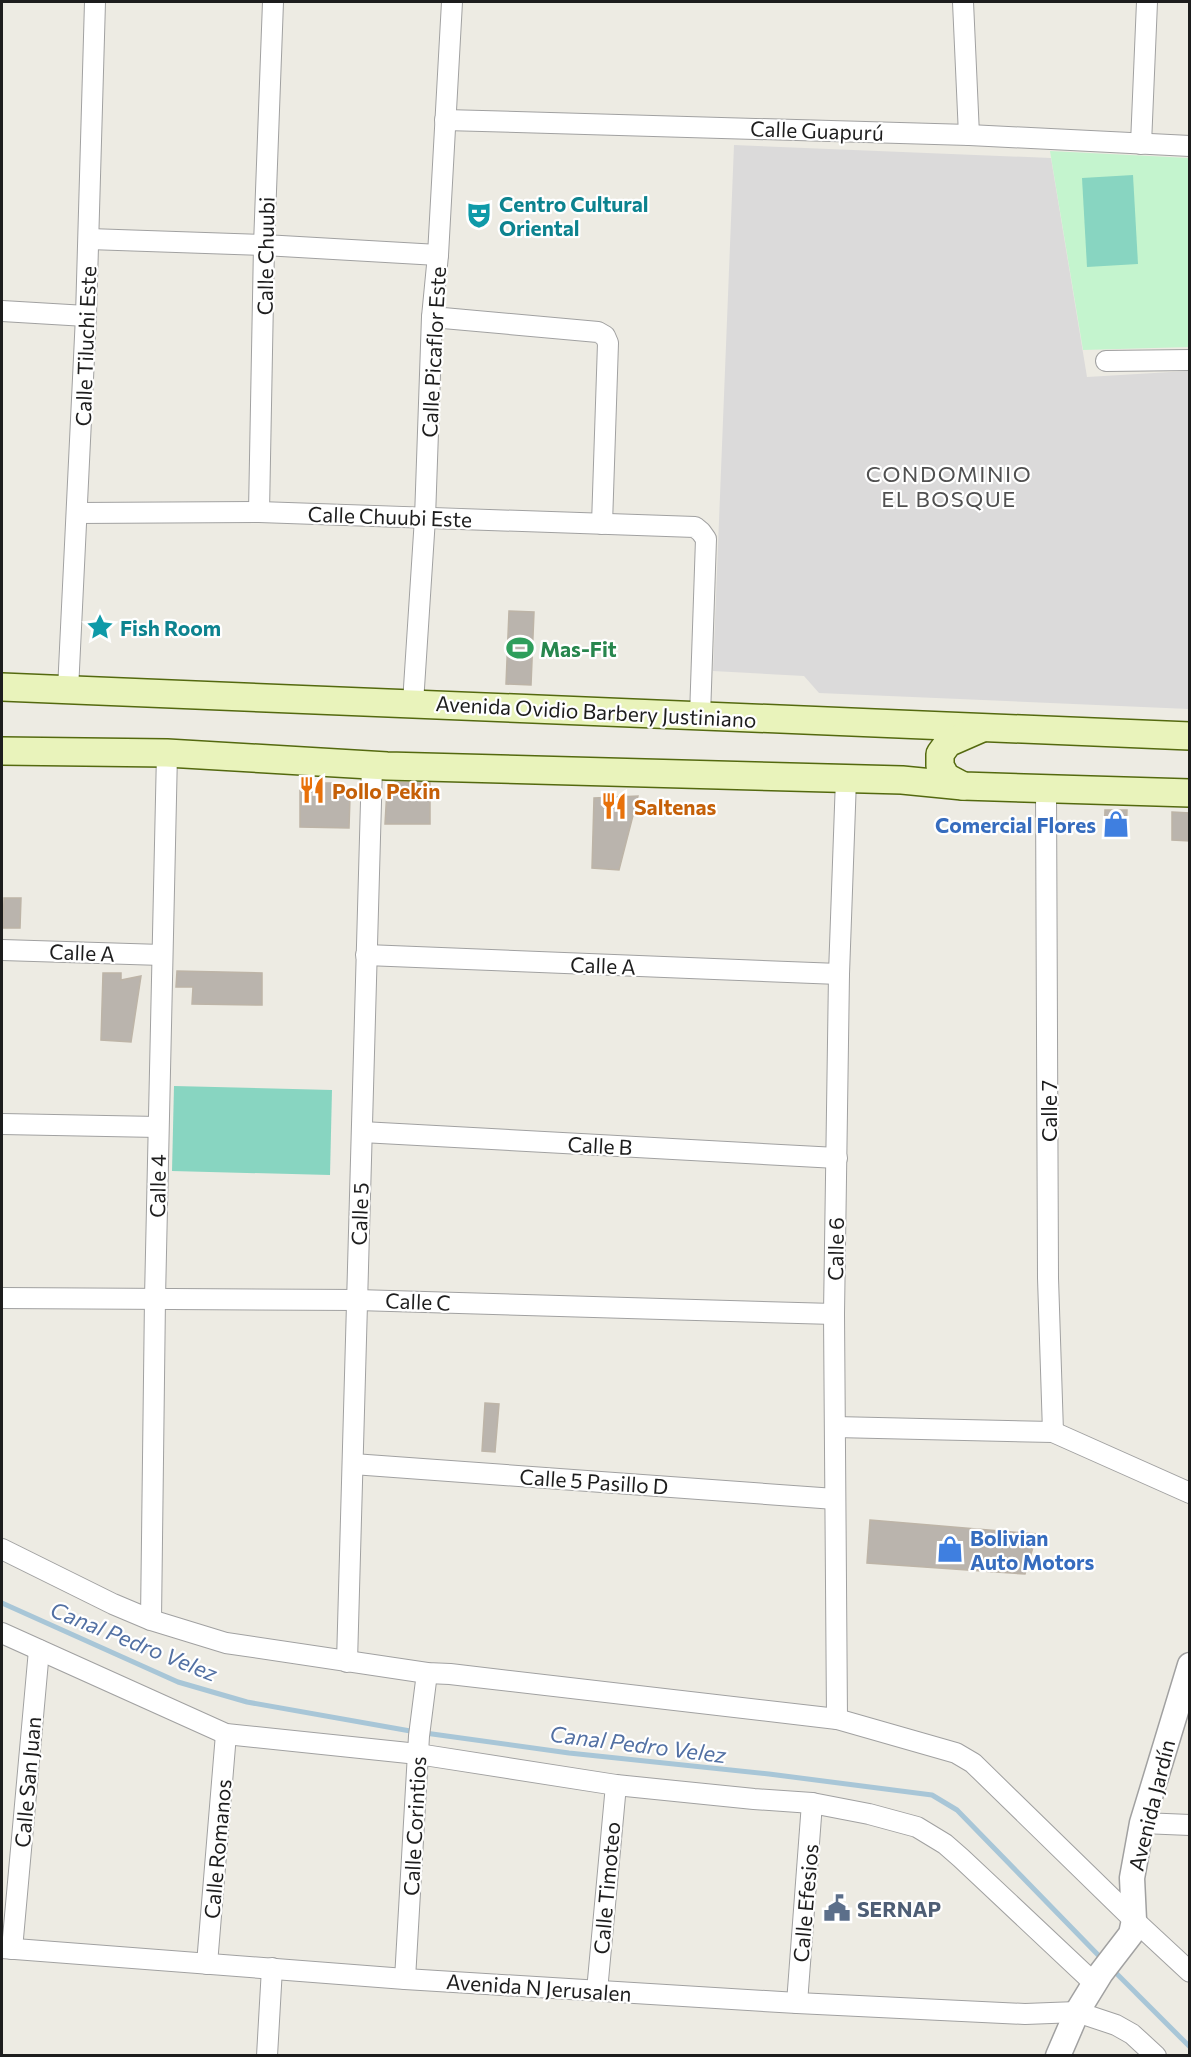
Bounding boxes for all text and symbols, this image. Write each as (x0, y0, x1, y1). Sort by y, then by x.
street label: Calle Guapurú (750, 115, 884, 145)
place label: Centro Cultural Oriental (499, 191, 649, 240)
street label: Calle Chuubi (251, 196, 279, 316)
theatre icon: Centro Cultural Oriental (464, 200, 494, 230)
street label: Calle Tiluchi Este (70, 265, 100, 427)
street label: Calle Picaflor Este (416, 266, 450, 438)
district label: CONDOMINIO EL BOSQUE (866, 460, 1032, 512)
street label: Calle Chuubi Este (307, 501, 473, 531)
place icon: Fish Room (85, 612, 115, 642)
place label: Fish Room (120, 615, 221, 640)
sports icon: Mas-Fit (505, 633, 535, 663)
place label: Mas-Fit (540, 636, 617, 661)
street label: Avenida Ovidio Barbery Justiniano (435, 690, 757, 732)
restaurant icon: Pollo Pekin (297, 775, 327, 805)
place label: Pollo Pekin (332, 778, 440, 803)
restaurant icon: Saltenas (599, 791, 629, 821)
place label: Saltenas (634, 794, 716, 819)
shop icon: Comercial Flores (1101, 809, 1131, 839)
place label: Comercial Flores (935, 812, 1096, 837)
street label: Calle A (49, 938, 115, 966)
street label: Calle A (570, 951, 636, 979)
street label: Calle 7 (1036, 1080, 1061, 1142)
street label: Calle B (567, 1131, 633, 1159)
street label: Calle 4 (144, 1154, 170, 1218)
street label: Calle 5 (345, 1182, 373, 1246)
street label: Calle 6 (822, 1217, 848, 1281)
street label: Calle C (385, 1287, 451, 1315)
street label: Calle 5 Pasillo D (519, 1463, 669, 1499)
place label: Bolivian Auto Motors (970, 1525, 1094, 1574)
shop icon: Bolivian Auto Motors (935, 1534, 965, 1564)
water label: Canal Pedro Velez (47, 1595, 221, 1687)
street label: Calle San Juan (9, 1715, 45, 1849)
water label: Canal Pedro Velez (548, 1720, 728, 1768)
street label: Avenida Jardín (1123, 1737, 1179, 1873)
street label: Calle Corintios (398, 1756, 430, 1896)
street label: Calle Romanos (198, 1778, 236, 1920)
street label: Calle Timoteo (588, 1821, 624, 1955)
street label: Calle Efesios (787, 1843, 823, 1963)
public building icon: SERNAP (822, 1893, 852, 1923)
place label: SERNAP (857, 1896, 941, 1921)
street label: Avenida N Jerusalen (445, 1968, 633, 2006)

